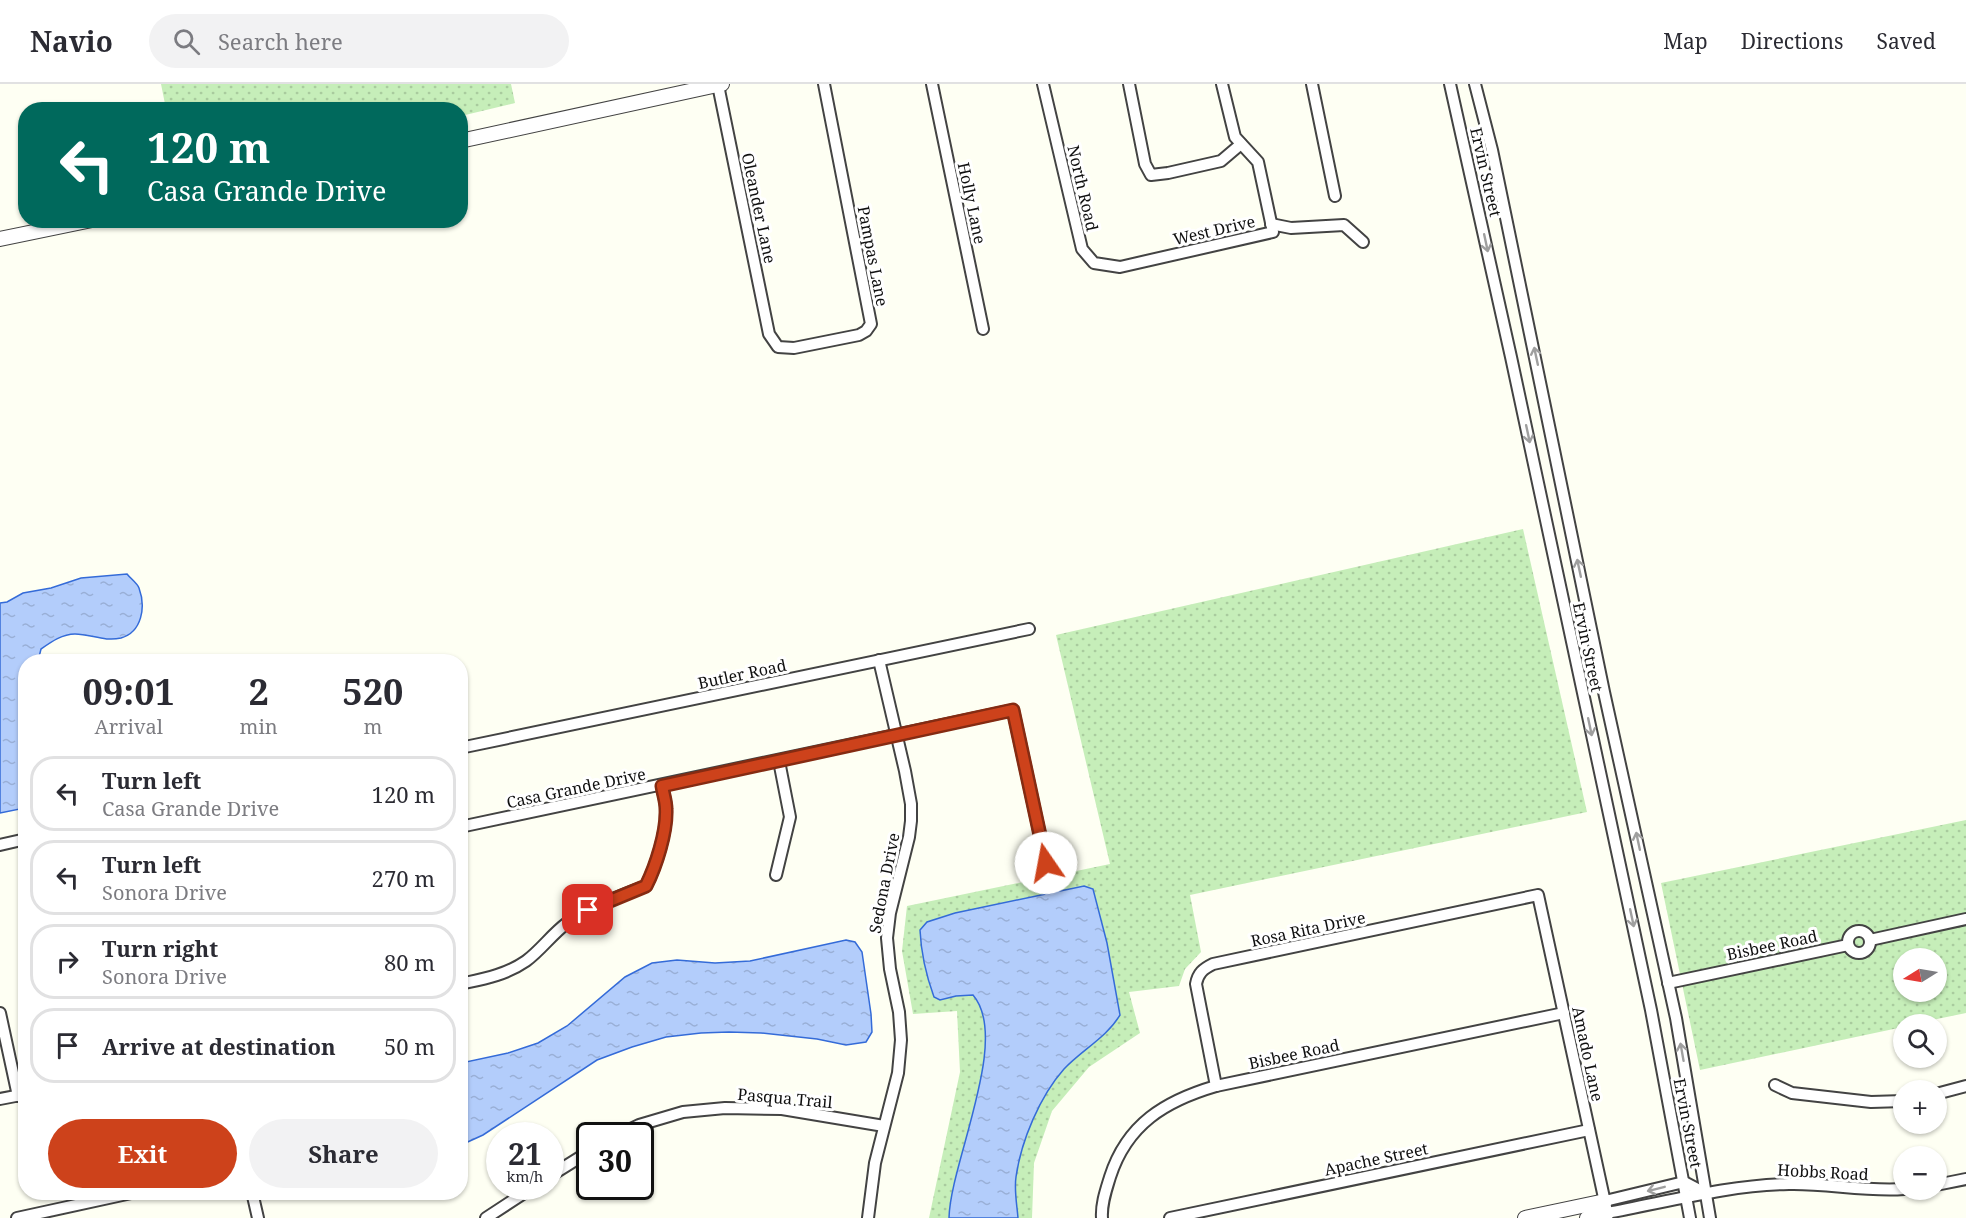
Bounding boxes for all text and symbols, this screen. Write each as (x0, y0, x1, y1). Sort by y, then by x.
search box (149, 14, 569, 68)
text: Navio (30, 22, 113, 60)
icon: search (170, 25, 203, 58)
text: Search here (218, 26, 343, 56)
text: Map (1663, 27, 1708, 55)
text: Directions (1741, 27, 1843, 55)
text: Saved (1876, 27, 1936, 55)
text: 120 m (147, 118, 271, 175)
street label: Ervin Street (1465, 125, 1507, 219)
icon: left (48, 126, 126, 204)
street label: North Road (1062, 143, 1104, 233)
street label: Oleander Lane (737, 151, 781, 265)
street label: Holly Lane (953, 160, 991, 246)
text: Casa Grande Drive (147, 172, 386, 209)
street label: Pampas Lane (852, 204, 894, 308)
street label: West Drive (1171, 210, 1257, 250)
one-way arrow (1481, 234, 1493, 253)
one-way arrow (1529, 347, 1541, 366)
one-way arrow (1523, 424, 1534, 443)
one-way arrow (1573, 559, 1584, 578)
street label: Ervin Street (1568, 600, 1608, 694)
street label: Butler Road (696, 654, 788, 694)
text: 09:01 (83, 667, 175, 716)
text: 2 (248, 667, 269, 716)
text: 520 (342, 667, 403, 716)
text: Arrival (95, 713, 163, 740)
text: min (240, 713, 278, 740)
text: m (363, 713, 382, 740)
one-way arrow (1585, 717, 1596, 737)
street label: Casa Grande Drive (504, 762, 648, 814)
text: Turn left (102, 765, 201, 795)
icon: left (51, 777, 84, 810)
text: 120 m (372, 779, 435, 809)
text: Casa Grande Drive (102, 795, 279, 822)
street label: Sedona Drive (863, 831, 905, 935)
position arrow (1014, 831, 1078, 895)
one-way arrow (1632, 831, 1643, 851)
text: Turn left (102, 849, 201, 879)
icon: left (51, 861, 84, 894)
text: 270 m (372, 863, 435, 893)
text: Sonora Drive (102, 879, 227, 906)
pin (562, 884, 613, 935)
icon: arrive (571, 893, 604, 926)
street label: Rosa Rita Drive (1249, 906, 1367, 952)
one-way arrow (1626, 908, 1638, 927)
street label: Bisbee Road (1724, 925, 1820, 965)
text: Turn right (102, 933, 218, 963)
icon: right (51, 945, 84, 978)
text: 80 m (384, 947, 435, 977)
north arrow (1893, 948, 1947, 1002)
map controls (1893, 948, 1947, 1200)
text: Sonora Drive (102, 963, 227, 990)
street label: Amado Lane (1567, 1005, 1609, 1103)
button: search (1893, 1014, 1947, 1068)
icon: arrive (51, 1029, 84, 1062)
text: Arrive at destination (102, 1031, 336, 1061)
text: 50 m (384, 1031, 435, 1061)
street label: Bisbee Road (1246, 1034, 1342, 1074)
one-way arrow (1676, 1043, 1687, 1063)
street label: Ervin Street (1669, 1076, 1708, 1170)
button: + (1893, 1080, 1947, 1134)
street label: Pasqua Trail (737, 1083, 833, 1113)
button: Exit (48, 1119, 237, 1188)
button: Share (249, 1119, 438, 1188)
speed limit sign: 30 (576, 1122, 654, 1200)
text: 21 (508, 1133, 542, 1174)
street label: Apache Street (1322, 1137, 1430, 1181)
button: − (1893, 1146, 1947, 1200)
street label: Hobbs Road (1777, 1159, 1869, 1185)
text: km/h (507, 1166, 543, 1186)
one-way arrow (1647, 1183, 1666, 1195)

